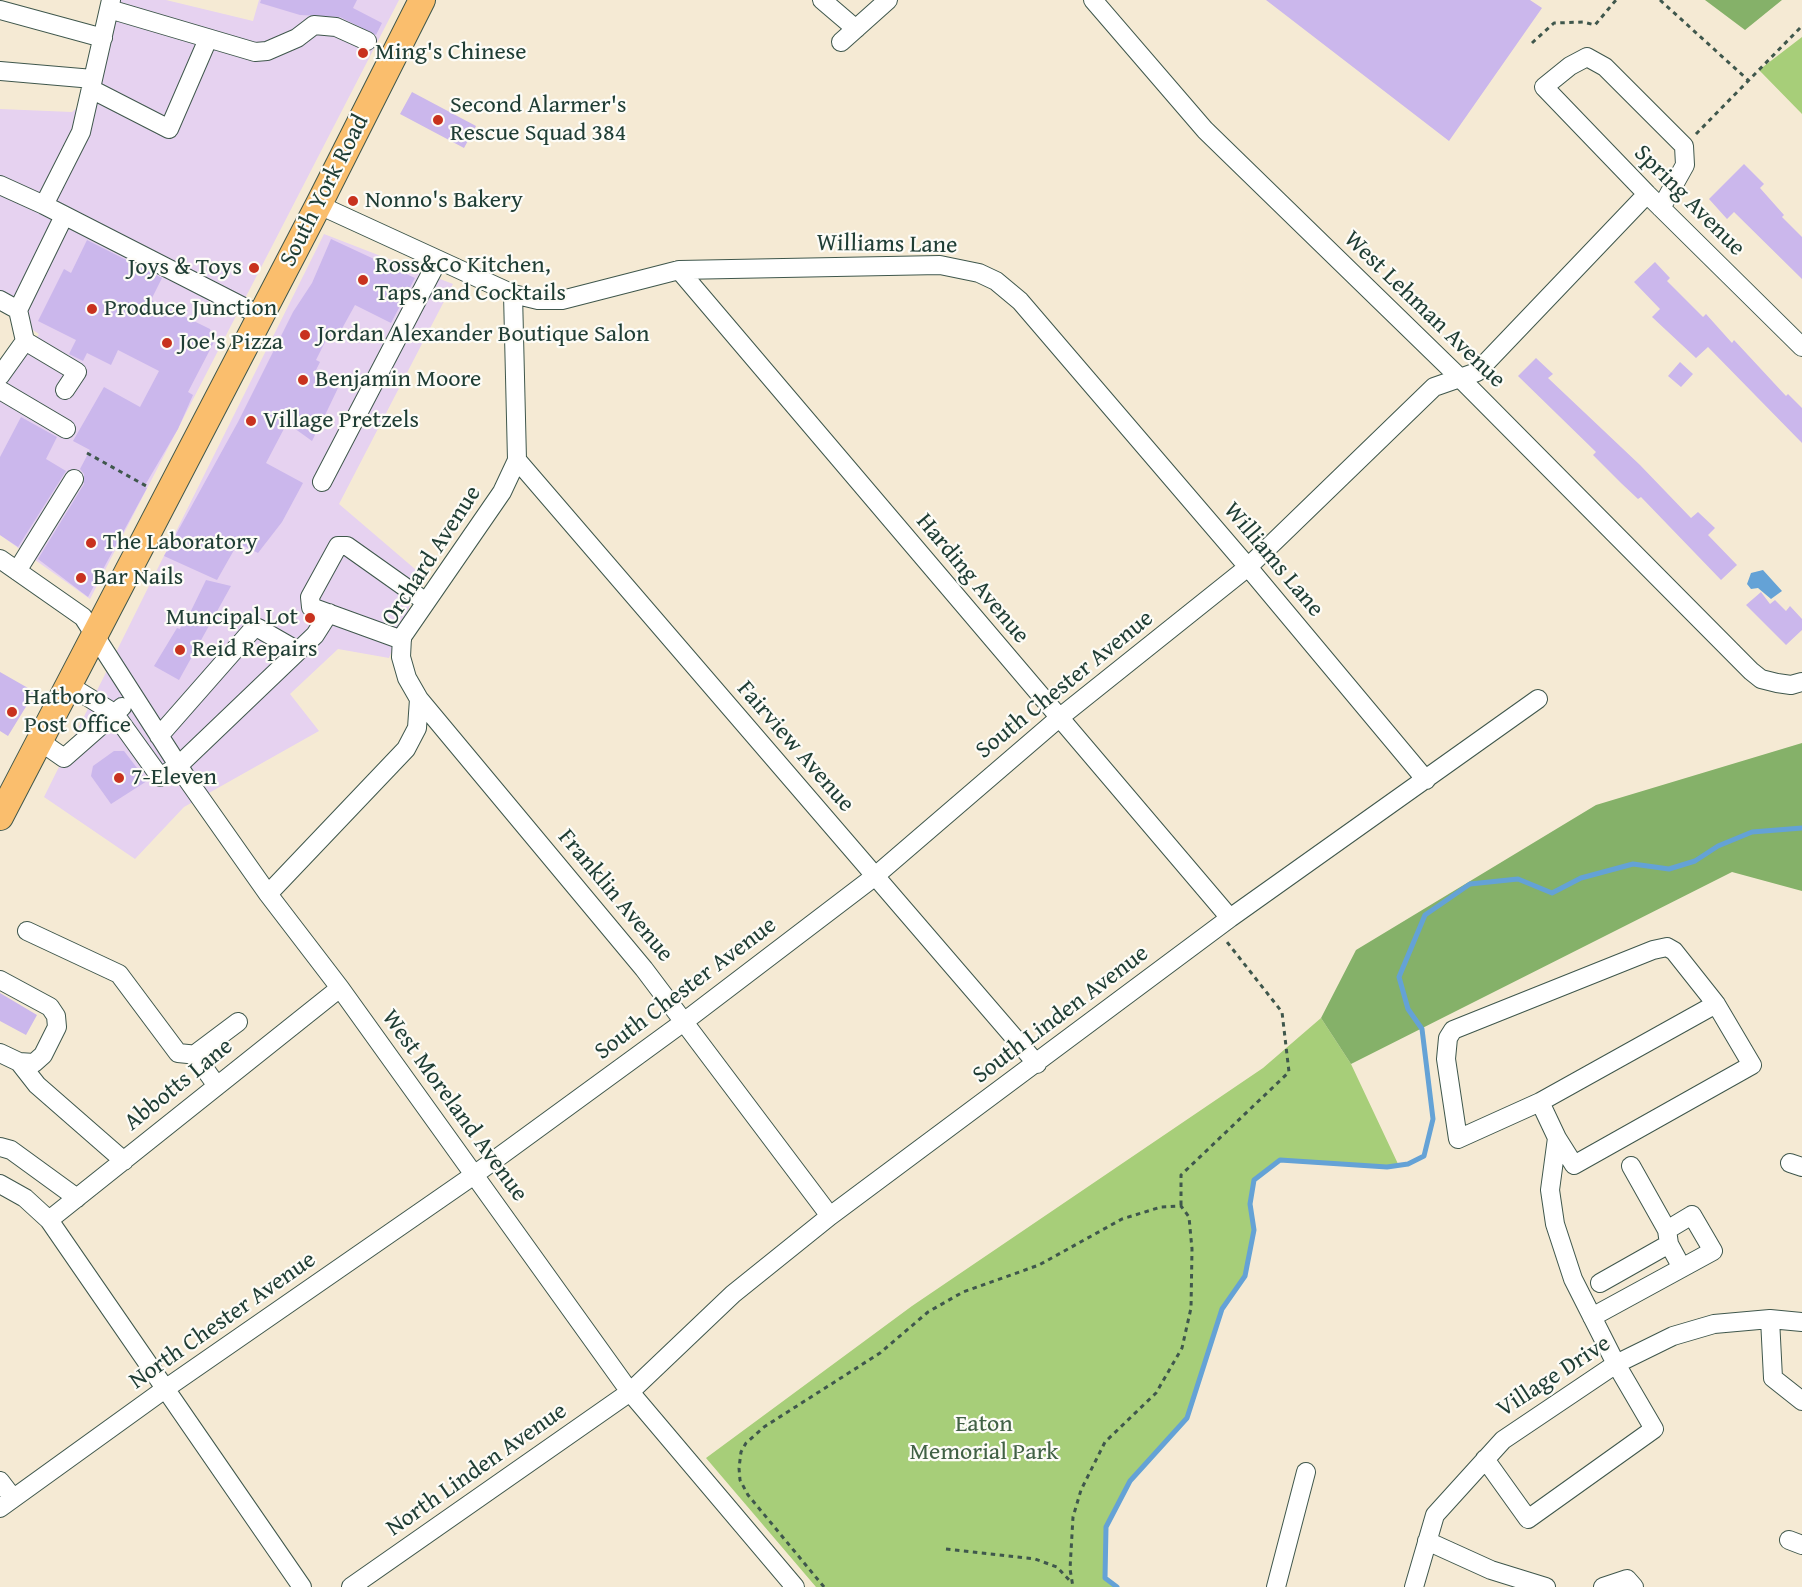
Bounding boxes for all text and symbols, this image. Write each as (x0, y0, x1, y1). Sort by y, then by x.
place label: Ming's Chinese (375, 39, 527, 67)
marker: Ming's Chinese (356, 46, 370, 60)
place label: Second Alarmer's Rescue Squad 384 (450, 92, 626, 148)
street label: South York Road (274, 110, 376, 272)
marker: Second Alarmer's Rescue Squad 384 (431, 113, 445, 127)
street label: Spring Avenue (1627, 139, 1751, 263)
place label: Nonno's Bakery (365, 187, 523, 215)
marker: Nonno's Bakery (346, 194, 360, 208)
street label: West Lehman Avenue (1337, 225, 1511, 395)
street label: Williams Lane (816, 229, 958, 261)
place label: Ross&Co Kitchen, Taps, and Cocktails (375, 252, 566, 308)
place label: Joys & Toys (128, 254, 242, 282)
marker: Joys & Toys (247, 261, 261, 275)
marker: Ross&Co Kitchen, Taps, and Cocktails (356, 273, 370, 287)
place label: Produce Junction (104, 295, 277, 323)
marker: Produce Junction (85, 302, 99, 316)
place label: Jordan Alexander Boutique Salon (317, 321, 650, 349)
marker: Jordan Alexander Boutique Salon (298, 328, 312, 342)
place label: Joe's Pizza (179, 329, 283, 357)
marker: Joe's Pizza (160, 336, 174, 350)
place label: Benjamin Moore (315, 366, 481, 394)
marker: Benjamin Moore (296, 373, 310, 387)
place label: Village Pretzels (263, 407, 419, 435)
marker: Village Pretzels (244, 414, 258, 428)
street label: Orchard Avenue (376, 481, 488, 631)
street label: Williams Lane (1217, 497, 1329, 623)
street label: Harding Avenue (909, 508, 1035, 650)
place label: The Laboratory (103, 529, 258, 557)
marker: The Laboratory (84, 536, 98, 550)
place label: Bar Nails (93, 564, 183, 592)
marker: Bar Nails (74, 571, 88, 585)
place label: Muncipal Lot (166, 604, 298, 632)
street label: South Chester Avenue (970, 605, 1160, 765)
marker: Muncipal Lot (303, 611, 317, 625)
place label: Reid Repairs (192, 636, 317, 664)
marker: Reid Repairs (173, 643, 187, 657)
street label: Fairview Avenue (730, 675, 860, 819)
place label: Hatboro Post Office (24, 684, 131, 740)
marker: Hatboro Post Office (5, 705, 19, 719)
place label: 7-Eleven (131, 764, 217, 792)
marker: 7-Eleven (112, 771, 126, 785)
street label: Franklin Avenue (551, 824, 679, 968)
street label: South Chester Avenue (589, 911, 783, 1067)
street label: South Linden Avenue (967, 940, 1155, 1090)
street label: West Moreland Avenue (375, 1004, 533, 1208)
street label: Abbotts Lane (119, 1033, 239, 1137)
street label: North Chester Avenue (124, 1246, 322, 1396)
street label: Village Drive (1492, 1330, 1616, 1424)
street label: North Linden Avenue (381, 1397, 573, 1543)
park label: Eaton Memorial Park (909, 1411, 1059, 1467)

